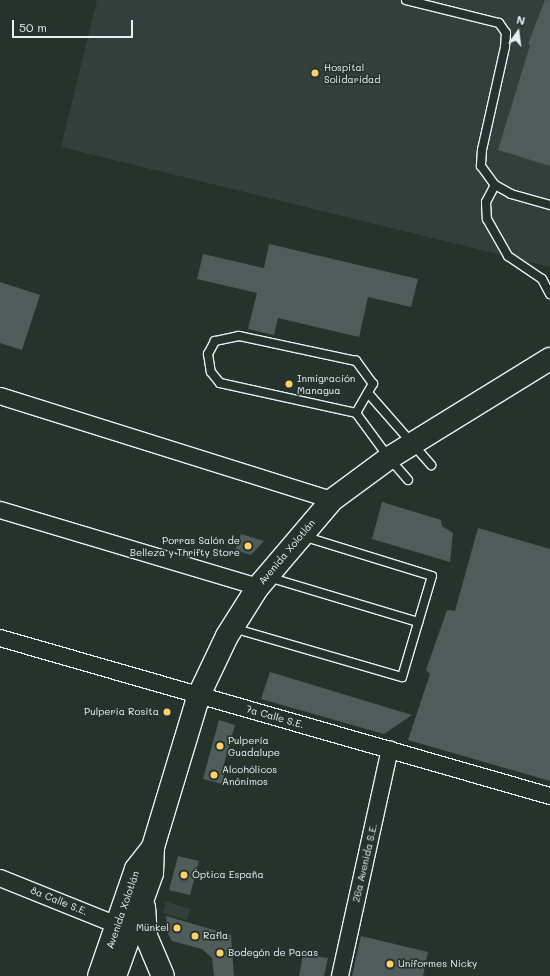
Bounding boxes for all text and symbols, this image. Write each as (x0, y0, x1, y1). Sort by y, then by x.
scale bar (14, 12, 135, 38)
north arrow (498, 12, 538, 52)
text: N (515, 12, 527, 28)
text: 50 m (19, 19, 47, 35)
place label: Hospital Solidaridad (324, 61, 381, 84)
marker: Hospital Solidaridad (309, 67, 321, 79)
place label: Inmigración Managua (297, 372, 355, 396)
marker: Inmigración Managua (284, 379, 294, 389)
street label: Avenida Xolotlán (256, 517, 318, 587)
place label: Porras Salón de Belleza y Thrifty Store (130, 534, 240, 558)
marker: Porras Salón de Belleza y Thrifty Store (243, 541, 253, 551)
street label: 7a Calle S.E. (244, 703, 306, 731)
place label: Pulpería Rosita (84, 706, 159, 718)
marker: Pulpería Rosita (162, 707, 172, 717)
place label: Pulpería Guadalupe (228, 734, 280, 758)
marker: Pulpería Guadalupe (215, 741, 225, 751)
place label: Alcohólicos Anónimos (222, 763, 277, 786)
marker: Alcohólicos Anónimos (209, 770, 219, 780)
street label: 26a Avenida S.E. (350, 823, 380, 903)
place label: Óptica España (192, 869, 264, 881)
street label: Avenida Xolotlán (104, 870, 142, 950)
marker: Óptica España (179, 870, 189, 880)
street label: 8a Calle S.E. (29, 884, 89, 918)
place label: Münkel (136, 922, 169, 934)
marker: Münkel (172, 923, 182, 933)
place label: Rafla (203, 930, 228, 942)
marker: Rafla (190, 931, 200, 941)
place label: Bodegón de Pacas (228, 947, 318, 959)
marker: Bodegón de Pacas (215, 948, 225, 958)
place label: Uniformes Nicky (398, 958, 477, 970)
marker: Uniformes Nicky (385, 959, 395, 969)

